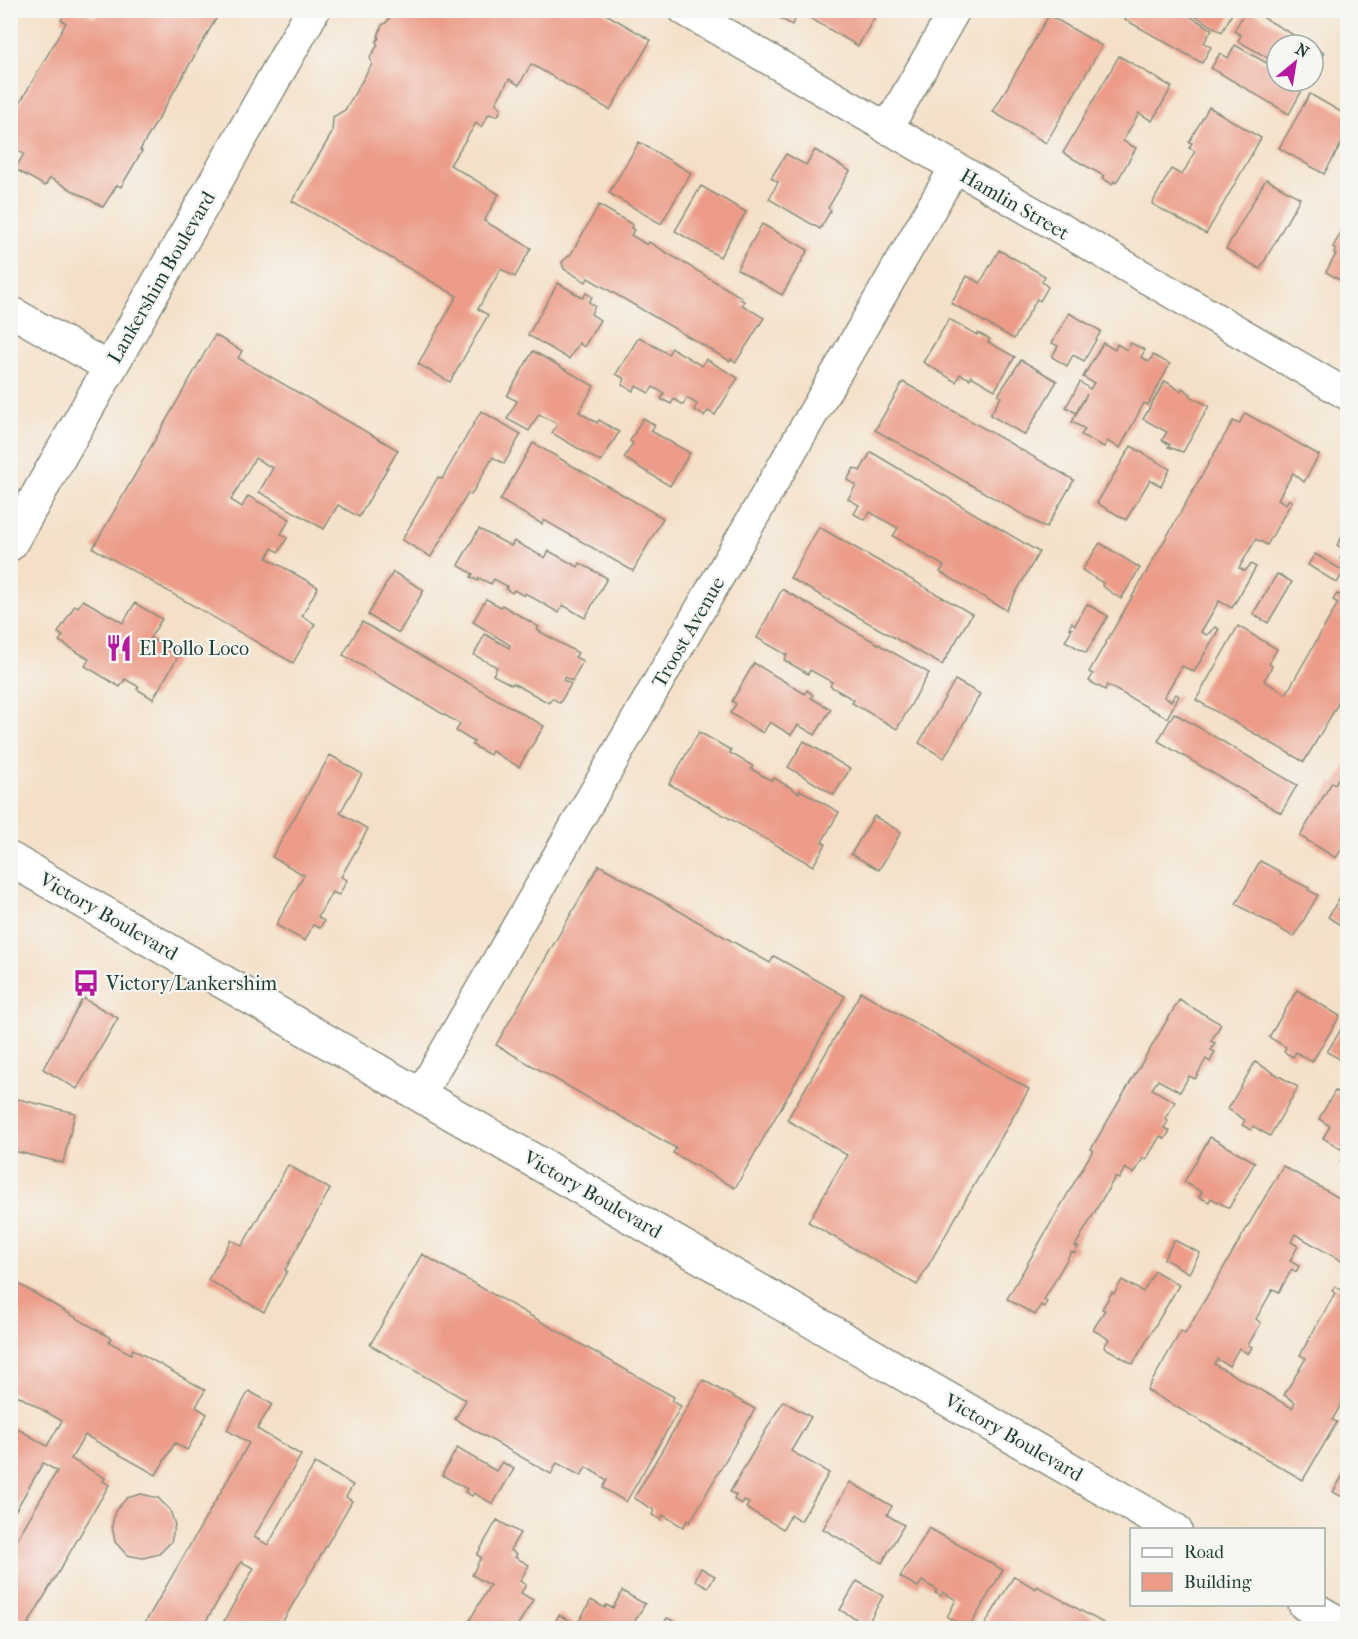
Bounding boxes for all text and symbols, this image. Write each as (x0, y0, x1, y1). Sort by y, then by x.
north arrow (1265, 33, 1325, 93)
text: N (1292, 39, 1313, 62)
street label: Hamlin Street (956, 164, 1073, 245)
street label: Lankershim Boulevard (103, 186, 221, 367)
street label: Troost Avenue (647, 573, 729, 692)
restaurant icon: El Pollo Loco (104, 633, 134, 663)
place label: El Pollo Loco (139, 637, 249, 660)
street label: Victory Boulevard (35, 867, 183, 966)
bus stop icon: Victory/Lankershim (71, 968, 101, 998)
place label: Victory/Lankershim (105, 972, 278, 995)
street label: Victory Boulevard (519, 1145, 667, 1244)
street label: Victory Boulevard (940, 1388, 1088, 1487)
legend (1130, 1528, 1325, 1606)
text: Road (1184, 1542, 1224, 1563)
text: Building (1184, 1572, 1252, 1593)

